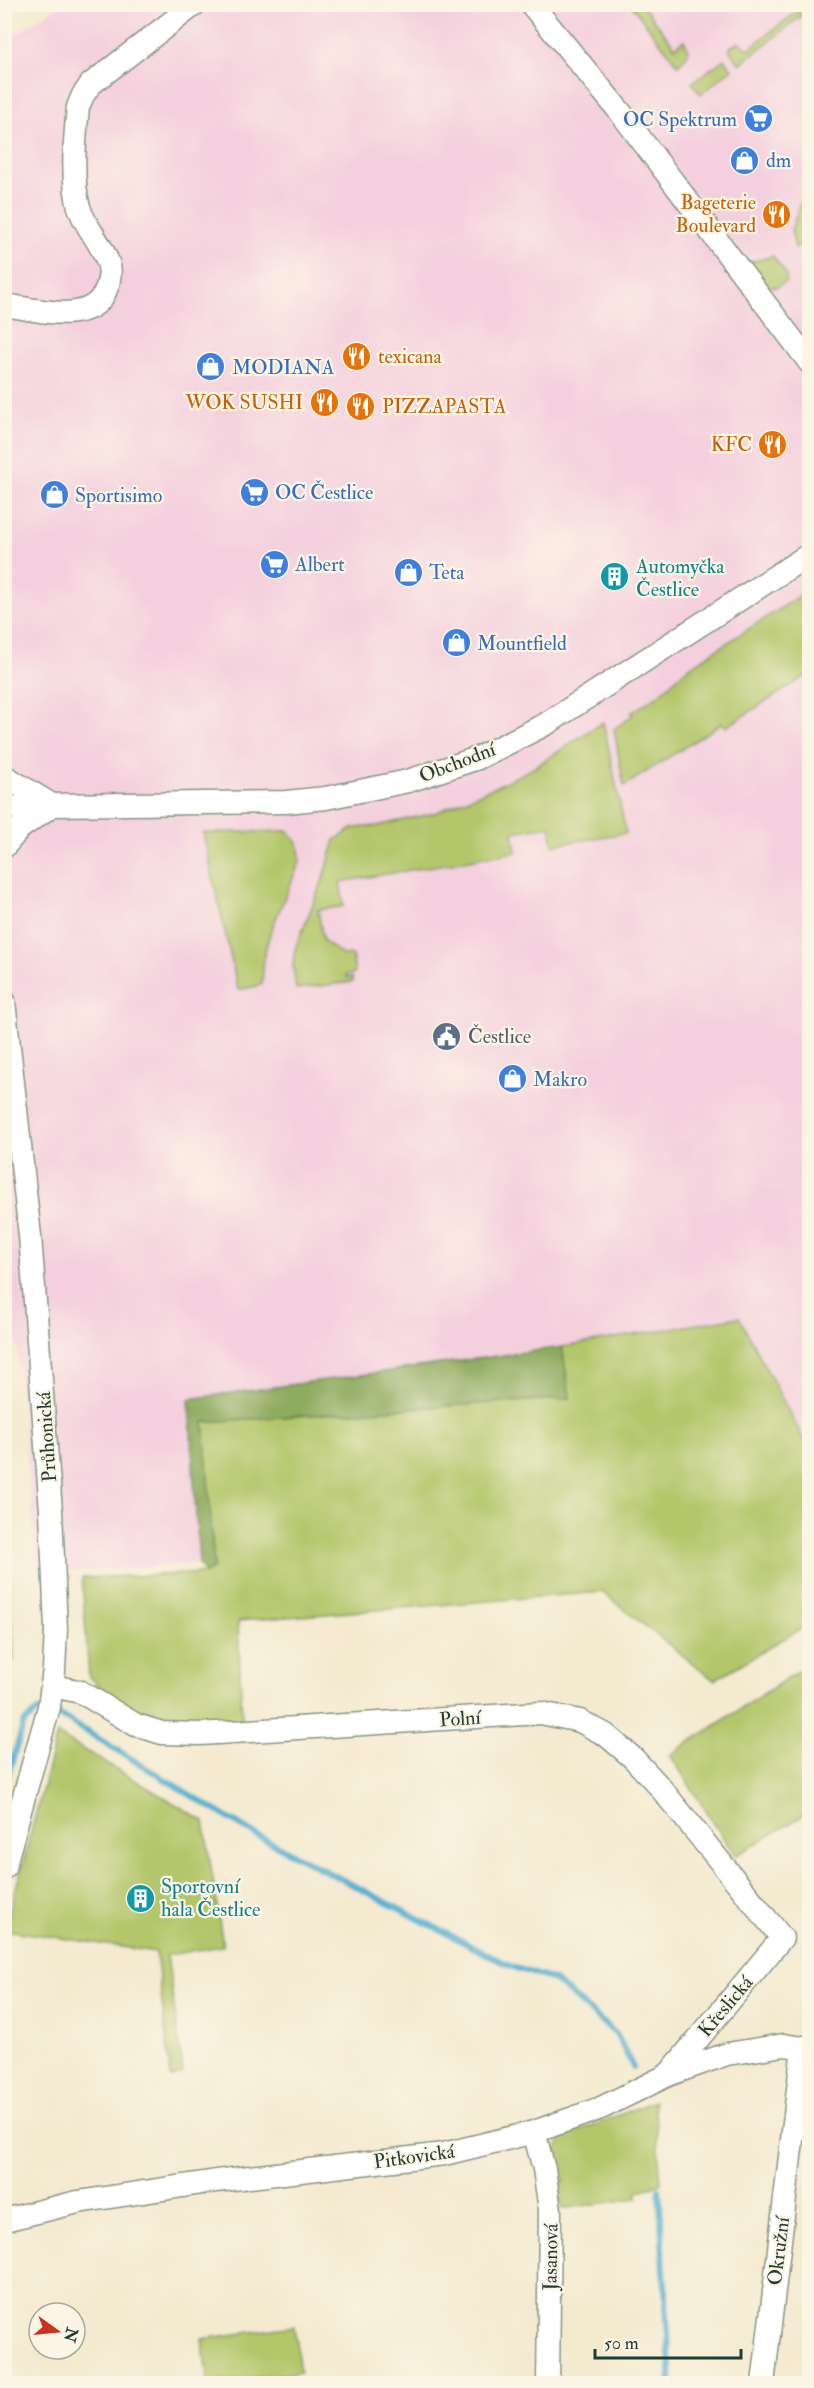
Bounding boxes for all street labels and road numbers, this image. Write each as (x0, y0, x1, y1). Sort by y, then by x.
street label: Obchodní (415, 736, 500, 788)
street label: Průhonická (31, 1390, 62, 1483)
street label: Polní (438, 1704, 483, 1732)
street label: Křeslická (692, 1970, 759, 2042)
street label: Pitkovická (372, 2138, 457, 2175)
street label: Okružní (762, 2214, 795, 2287)
street label: Jasanová (537, 2222, 564, 2292)

